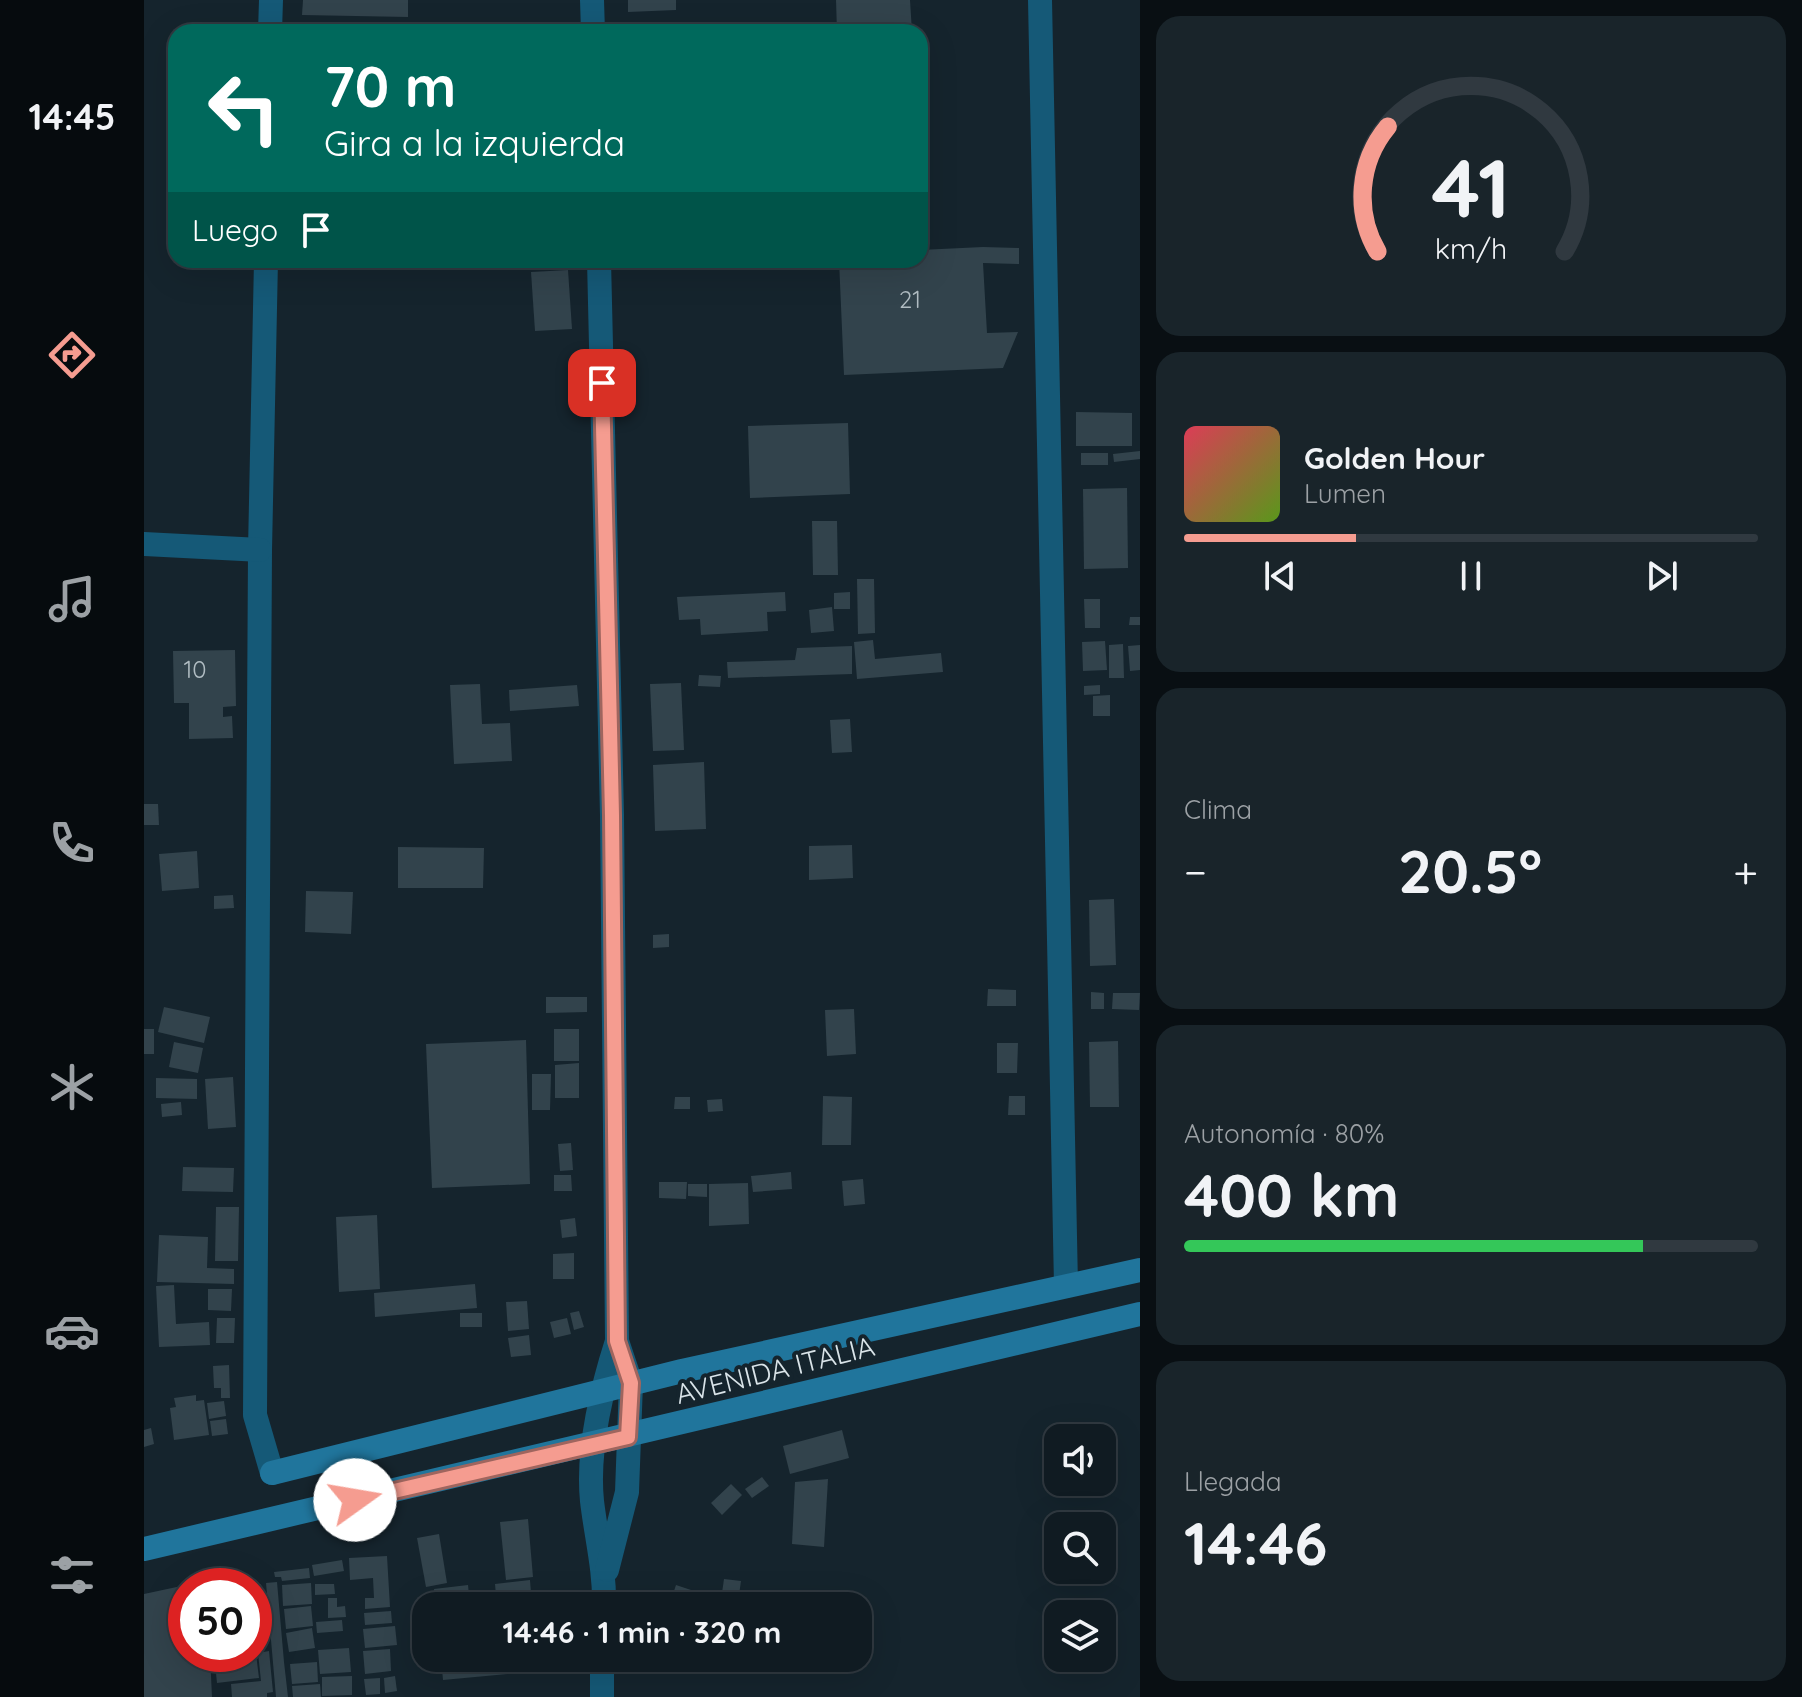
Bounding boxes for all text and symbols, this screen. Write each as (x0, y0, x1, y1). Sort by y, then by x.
text: 70 m (324, 51, 456, 121)
icon: left (192, 56, 296, 160)
text: 14:45 (29, 94, 115, 139)
text: Gira a la izquierda (324, 120, 625, 165)
text: 41 (1432, 135, 1510, 239)
icon: arrive (294, 208, 338, 252)
text: Luego (192, 211, 278, 249)
text: km/h (1435, 230, 1507, 266)
house number: 21 (899, 284, 921, 314)
icon: directions (44, 327, 100, 383)
pin (568, 349, 636, 417)
icon: arrive (580, 361, 624, 405)
text: Golden Hour (1304, 439, 1485, 477)
text: Lumen (1304, 477, 1386, 510)
icon: previous (1258, 554, 1302, 598)
icon: pause (1449, 554, 1493, 598)
icon: next (1640, 554, 1684, 598)
icon: music (44, 571, 100, 627)
house number: 10 (183, 654, 207, 684)
text: Clima (1184, 793, 1252, 826)
icon: phone (44, 815, 100, 871)
text: 20.5° (1398, 833, 1542, 908)
text: − (1184, 844, 1207, 899)
text: + (1733, 844, 1758, 899)
icon: climate (44, 1059, 100, 1115)
text: Autonomía · 80% (1184, 1117, 1384, 1150)
text: 400 km (1184, 1157, 1399, 1232)
icon: car (44, 1303, 100, 1359)
street label: AVENIDA ITALIA (672, 1328, 878, 1411)
map controls (1044, 1424, 1116, 1672)
button: sound (1044, 1424, 1116, 1496)
position arrow (313, 1458, 397, 1542)
text: Llegada (1184, 1465, 1281, 1498)
text: 14:46 (1184, 1505, 1327, 1580)
button: search (1044, 1512, 1116, 1584)
icon: filters (44, 1547, 100, 1603)
speed limit sign: 50 (168, 1568, 272, 1672)
button: layers (1044, 1600, 1116, 1672)
text: 14:46 · 1 min · 320 m (503, 1613, 782, 1651)

